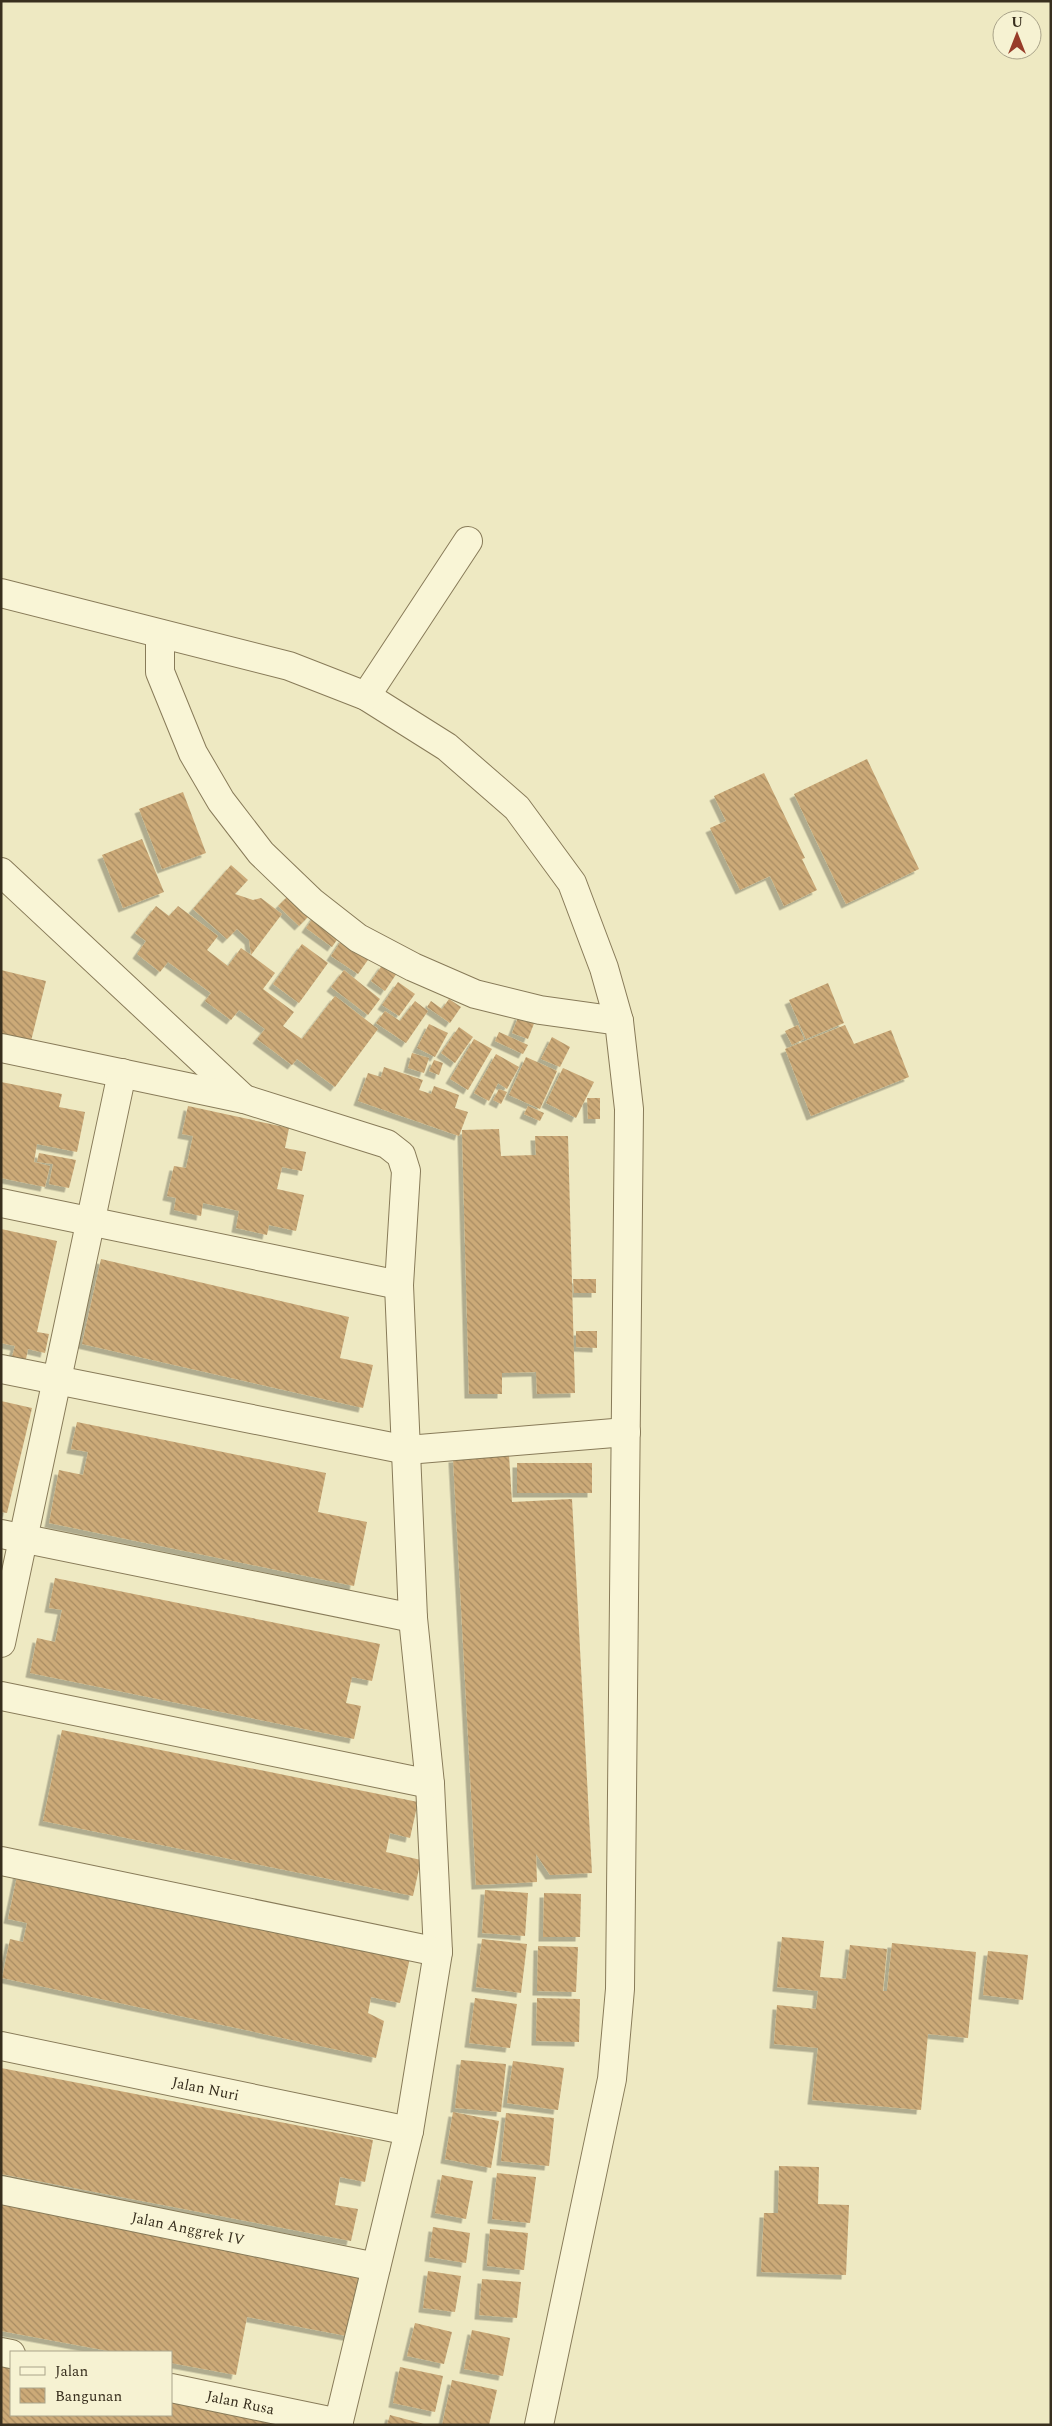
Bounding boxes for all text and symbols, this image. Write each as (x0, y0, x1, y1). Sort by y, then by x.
north arrow (992, 10, 1042, 60)
text: U (1011, 12, 1023, 33)
street label: Jalan Nuri (170, 2071, 241, 2107)
street label: Jalan Anggrek IV (129, 2206, 247, 2252)
legend (10, 2351, 172, 2416)
text: Jalan (55, 2360, 88, 2383)
text: Bangunan (55, 2385, 122, 2408)
street label: Jalan Rusa (204, 2385, 277, 2421)

